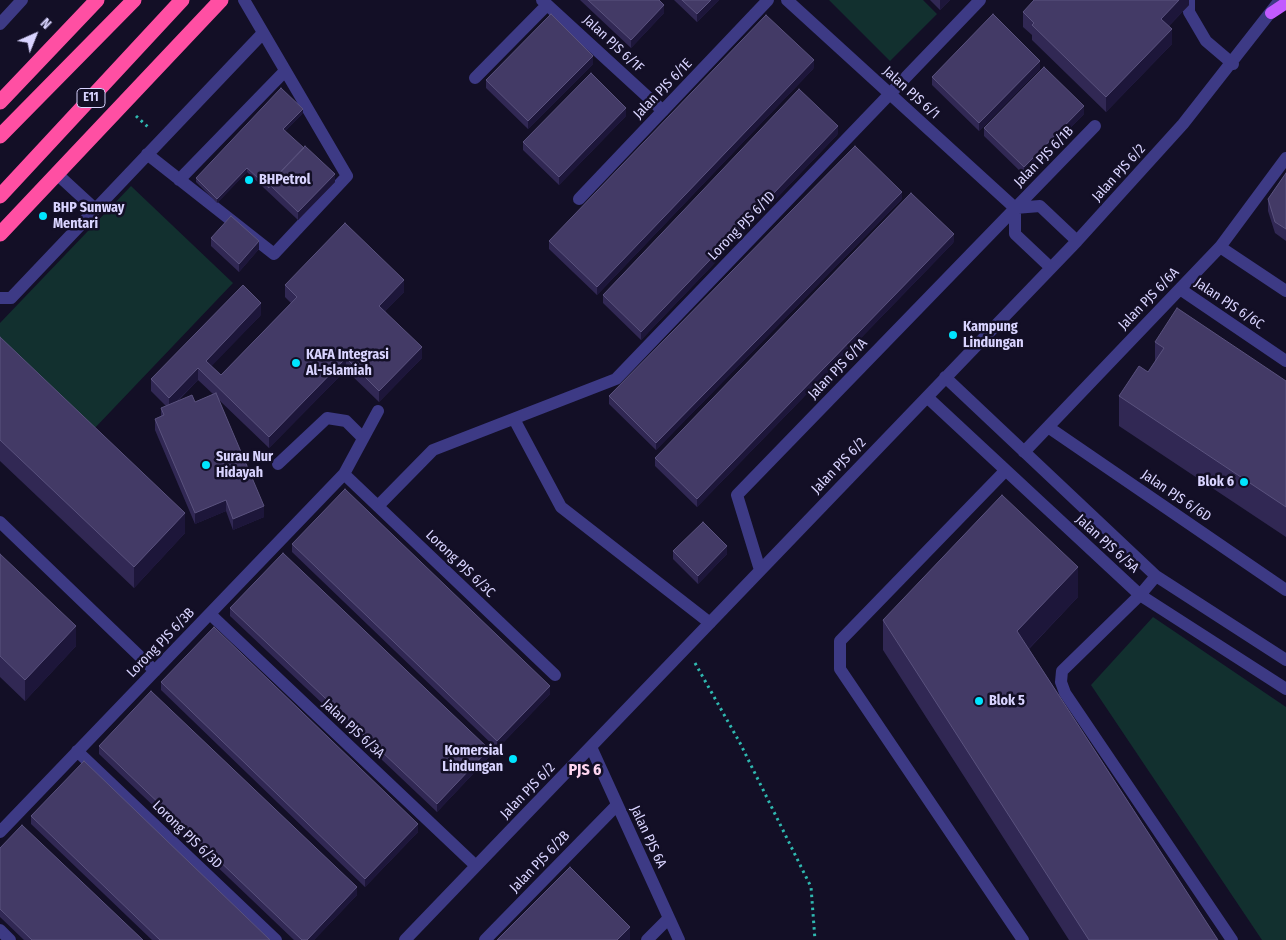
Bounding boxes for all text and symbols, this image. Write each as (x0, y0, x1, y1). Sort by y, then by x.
north arrow (10, 10, 60, 60)
street label: Jalan PJS 6/1F (579, 12, 647, 76)
text: N (37, 15, 55, 33)
street label: Jalan PJS 6/1E (630, 55, 696, 123)
street label: Jalan PJS 6/1 (879, 63, 943, 123)
road number: E11 (77, 89, 105, 108)
street label: Jalan PJS 6/1B (1011, 123, 1077, 191)
street label: Jalan PJS 6/2 (1089, 141, 1149, 205)
place label: BHPetrol (259, 172, 311, 188)
marker: BHPetrol (243, 174, 255, 186)
street label: Lorong PJS 6/1D (705, 188, 779, 264)
place label: BHP Sunway Mentari (53, 200, 124, 232)
marker: BHP Sunway Mentari (37, 210, 49, 222)
street label: Jalan PJS 6/6A (1115, 264, 1183, 334)
street label: Jalan PJS 6/6C (1191, 275, 1267, 333)
place label: Kampung Lindungan (963, 319, 1024, 352)
marker: Kampung Lindungan (947, 329, 959, 341)
street label: Jalan PJS 6/1A (805, 335, 871, 403)
place label: KAFA Integrasi Al-Islamiah (306, 347, 389, 380)
marker: KAFA Integrasi Al-Islamiah (290, 357, 302, 369)
street label: Jalan PJS 6/2 (808, 434, 870, 498)
place label: Surau Nur Hidayah (216, 449, 273, 482)
marker: Surau Nur Hidayah (200, 459, 212, 471)
street label: Jalan PJS 6/6D (1138, 467, 1214, 525)
place label: Blok 6 (1198, 474, 1234, 490)
marker: Blok 6 (1238, 476, 1250, 488)
street label: Jalan PJS 6/5A (1072, 511, 1142, 577)
street label: Lorong PJS 6/3C (422, 527, 498, 601)
street label: Lorong PJS 6/3B (124, 605, 198, 681)
place label: Blok 5 (989, 693, 1025, 709)
marker: Blok 5 (973, 695, 985, 707)
street label: Jalan PJS 6/3A (318, 696, 388, 762)
place label: Komersial Lindungan (442, 743, 503, 776)
marker: Komersial Lindungan (507, 753, 519, 765)
street label: Jalan PJS 6/2 (497, 759, 559, 823)
district label: PJS 6 (569, 761, 601, 781)
street label: Lorong PJS 6/3D (149, 797, 225, 873)
street label: Jalan PJS 6A (626, 803, 670, 871)
street label: Jalan PJS 6/2B (506, 828, 574, 896)

